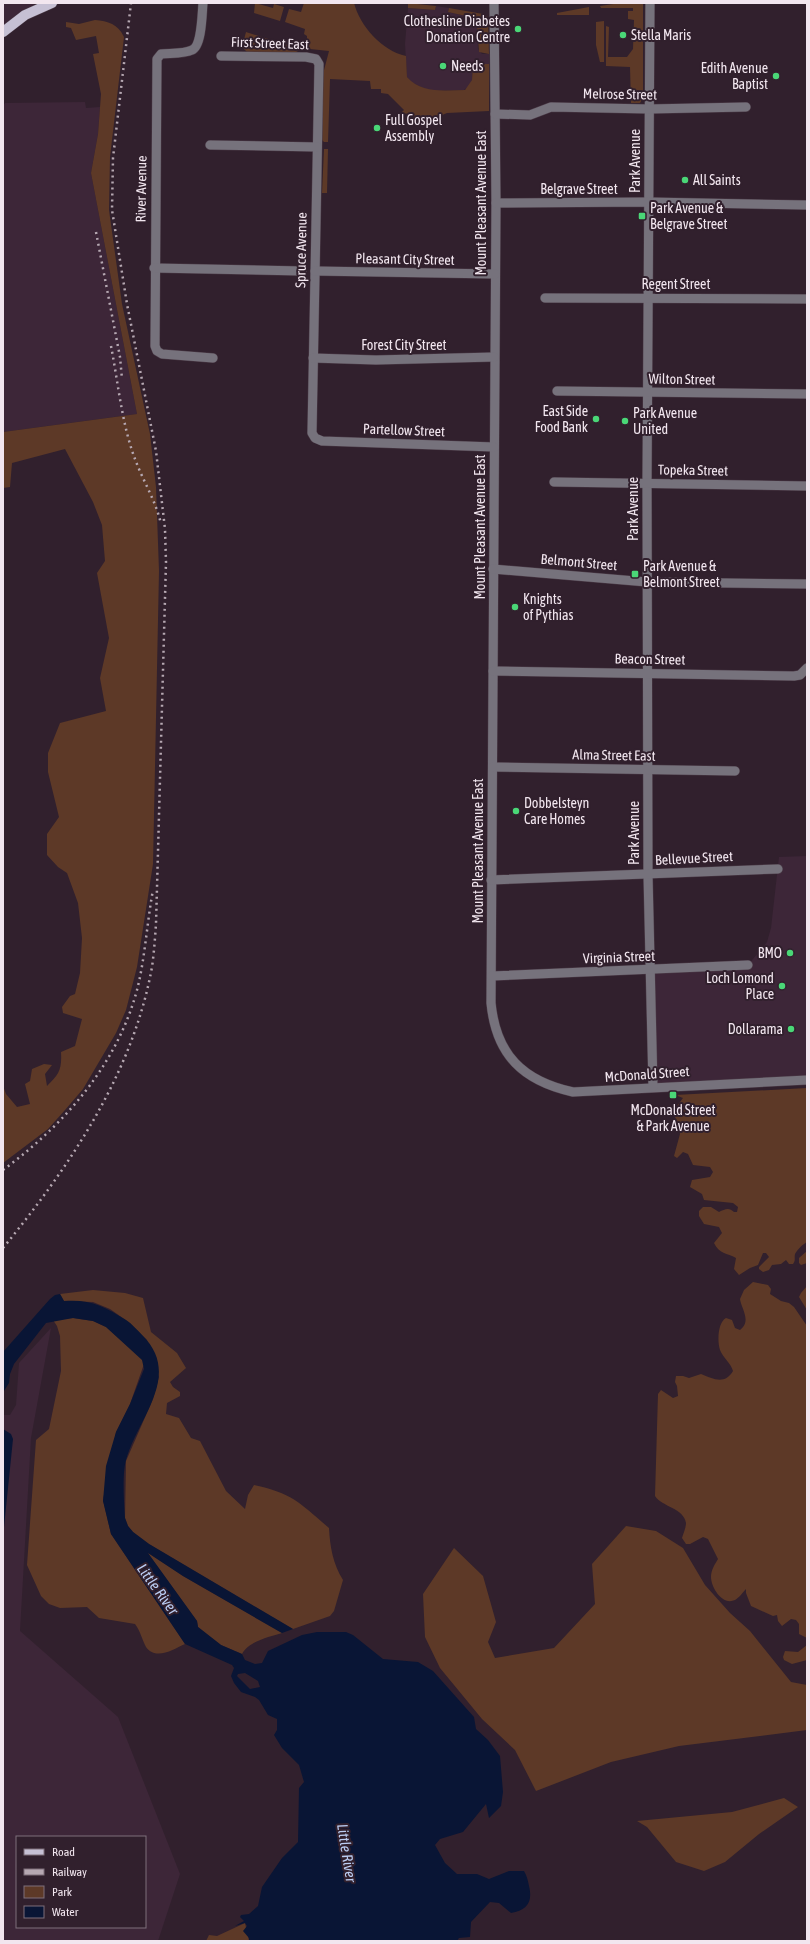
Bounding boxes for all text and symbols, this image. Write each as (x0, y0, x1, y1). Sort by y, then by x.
place label: Clothesline Diabetes Donation Centre (404, 13, 510, 45)
marker: Clothesline Diabetes Donation Centre (513, 24, 523, 34)
place label: Stella Maris (631, 27, 691, 43)
marker: Stella Maris (618, 30, 628, 40)
street label: First Street East (231, 34, 309, 52)
place label: Needs (451, 58, 483, 74)
place label: Edith Avenue Baptist (701, 60, 768, 92)
marker: Needs (438, 61, 448, 71)
marker: Edith Avenue Baptist (771, 71, 781, 81)
street label: Melrose Street (583, 85, 657, 103)
place label: Full Gospel Assembly (385, 112, 443, 144)
marker: Full Gospel Assembly (372, 123, 382, 133)
street label: Park Avenue (627, 129, 643, 193)
street label: Mount Pleasant Avenue East (473, 130, 489, 276)
street label: River Avenue (132, 155, 150, 223)
place label: All Saints (693, 172, 741, 188)
marker: All Saints (680, 175, 690, 185)
street label: Belgrave Street (540, 181, 618, 197)
place label: Park Avenue & Belgrave Street (650, 200, 728, 232)
marker: Park Avenue & Belgrave Street (637, 211, 647, 221)
street label: Spruce Avenue (292, 212, 310, 288)
street label: Pleasant City Street (355, 250, 455, 268)
street label: Regent Street (642, 276, 710, 292)
street label: Forest City Street (361, 337, 447, 353)
street label: Wilton Street (648, 370, 716, 388)
place label: East Side Food Bank (535, 403, 588, 435)
place label: Park Avenue United (633, 405, 697, 437)
marker: East Side Food Bank (591, 414, 601, 424)
marker: Park Avenue United (620, 416, 630, 426)
street label: Partellow Street (363, 421, 445, 439)
street label: Mount Pleasant Avenue East (472, 454, 488, 600)
street label: Topeka Street (658, 461, 728, 479)
street label: Park Avenue (625, 477, 641, 541)
street label: Belmont Street (540, 551, 618, 573)
place label: Park Avenue & Belmont Street (643, 558, 720, 590)
marker: Park Avenue & Belmont Street (630, 569, 640, 579)
place label: Knights of Pythias (523, 591, 574, 623)
marker: Knights of Pythias (510, 602, 520, 612)
street label: Beacon Street (615, 650, 685, 668)
street label: Alma Street East (572, 746, 656, 764)
street label: Mount Pleasant Avenue East (470, 778, 486, 924)
place label: Dobbelsteyn Care Homes (524, 795, 589, 827)
street label: Park Avenue (626, 801, 642, 865)
marker: Dobbelsteyn Care Homes (511, 806, 521, 816)
street label: Bellevue Street (655, 848, 733, 868)
place label: BMO (758, 945, 782, 961)
street label: Virginia Street (583, 948, 655, 966)
marker: BMO (785, 948, 795, 958)
place label: Loch Lomond Place (706, 970, 774, 1002)
marker: Loch Lomond Place (777, 981, 787, 991)
place label: Dollarama (728, 1021, 783, 1037)
marker: Dollarama (786, 1024, 796, 1034)
street label: McDonald Street (604, 1063, 690, 1085)
marker: McDonald Street & Park Avenue (668, 1090, 678, 1100)
place label: McDonald Street & Park Avenue (630, 1102, 716, 1134)
water label: Little River (134, 1560, 182, 1618)
water label: Little River (334, 1823, 360, 1884)
legend (16, 1836, 146, 1928)
text: Road (52, 1845, 75, 1859)
text: Railway (52, 1865, 87, 1879)
text: Park (52, 1885, 73, 1899)
text: Water (52, 1905, 79, 1919)

